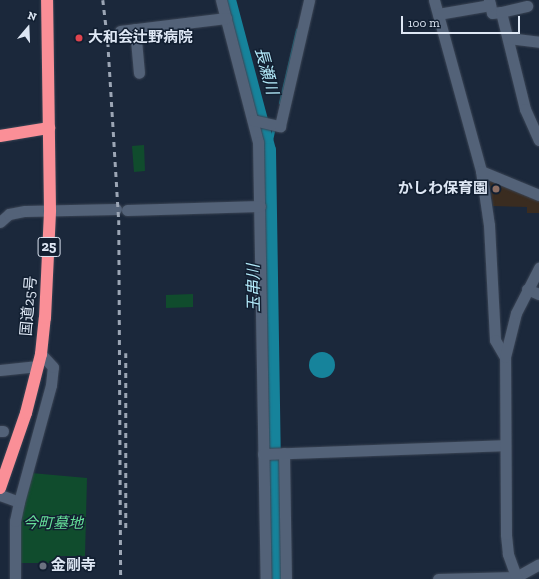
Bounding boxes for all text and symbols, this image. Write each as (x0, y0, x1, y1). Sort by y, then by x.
north arrow (8, 8, 48, 48)
scale bar (403, 8, 522, 34)
text: N (26, 9, 38, 24)
text: 100 m (408, 16, 440, 30)
place label: 大和会辻野病院 (88, 29, 193, 47)
marker: 大和会辻野病院 (73, 32, 85, 44)
water label: 長瀬川 (251, 45, 281, 97)
place label: かしわ保育園 (398, 180, 488, 198)
marker: かしわ保育園 (491, 184, 501, 194)
road number: 25 (37, 235, 61, 259)
water label: 玉串川 (244, 264, 264, 312)
street label: 国道25号 (17, 275, 41, 337)
park label: 今町墓地 (23, 515, 83, 533)
place label: 金剛寺 (51, 557, 96, 575)
marker: 金剛寺 (38, 561, 48, 571)

